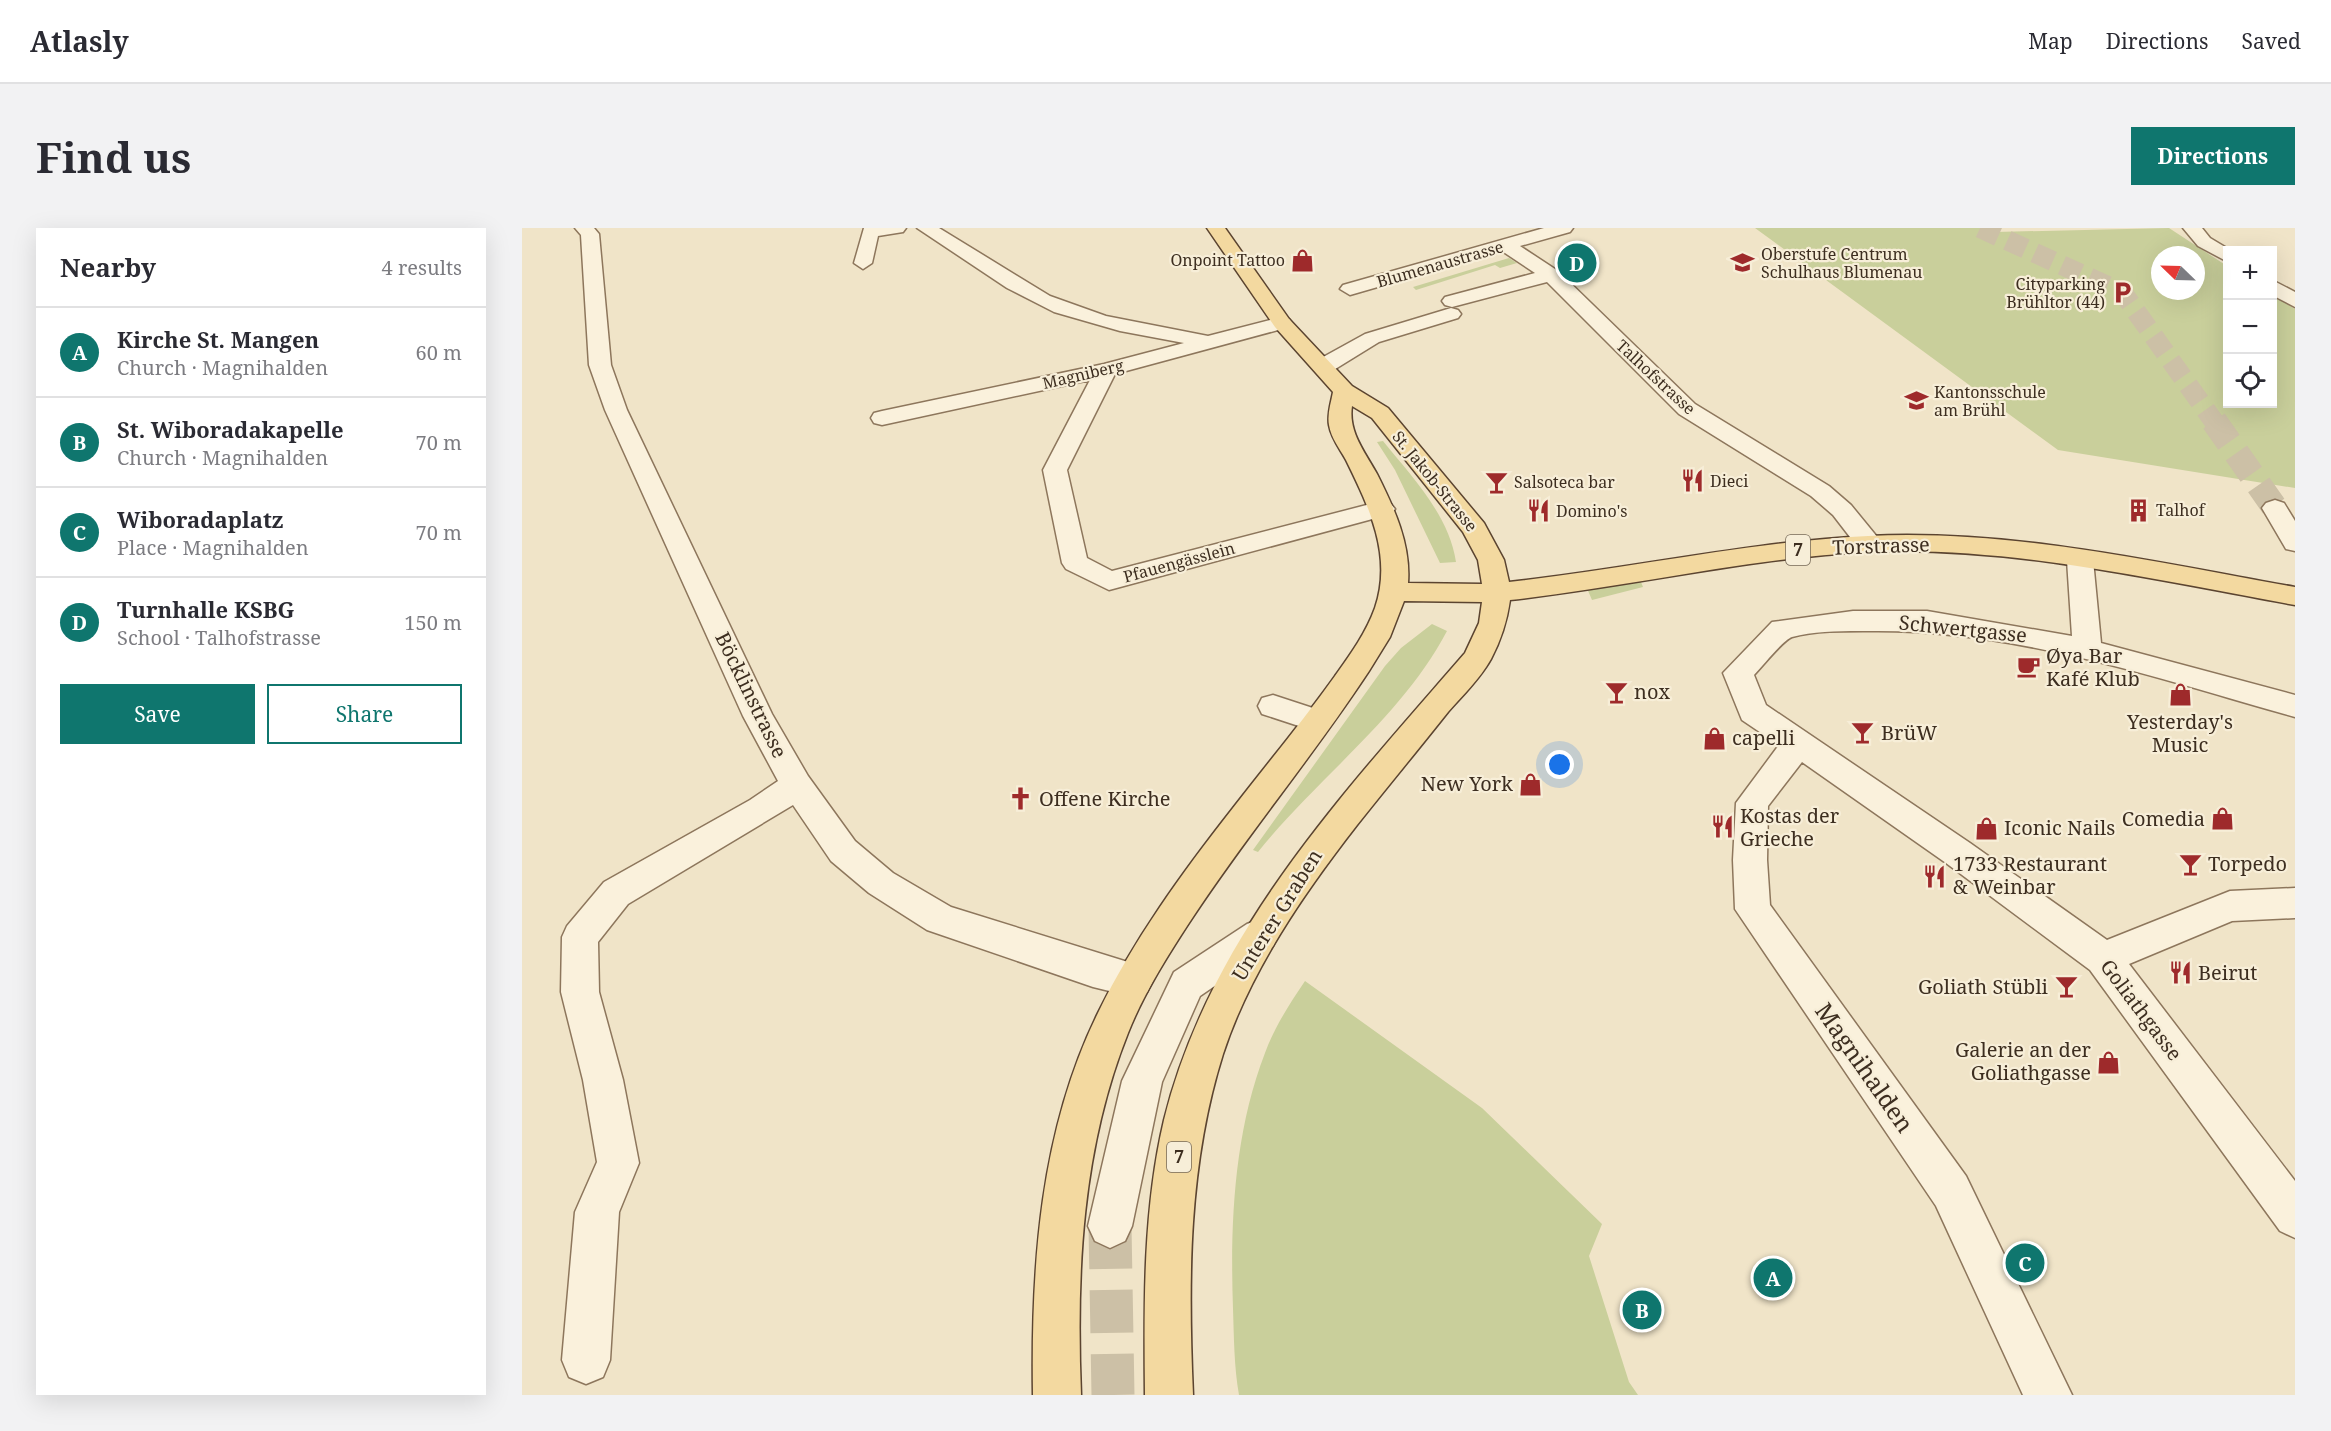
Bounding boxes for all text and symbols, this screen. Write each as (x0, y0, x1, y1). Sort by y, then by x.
text: Atlasly (30, 22, 129, 60)
text: Map (2028, 27, 2073, 55)
text: Directions (2106, 27, 2208, 55)
text: Saved (2241, 27, 2301, 55)
button: Directions (2131, 127, 2295, 185)
text: Find us (36, 128, 191, 185)
street label: Blumenaustrasse (1374, 235, 1506, 293)
pin: D (1558, 240, 1596, 285)
place label: Oberstufe Centrum Schulhaus Blumenau (1761, 243, 1922, 283)
north arrow (2151, 246, 2205, 300)
map controls (2223, 246, 2277, 408)
button: + (2223, 246, 2277, 300)
shop icon: Onpoint Tattoo (1290, 247, 1316, 273)
text: Nearby (60, 249, 156, 285)
place label: Onpoint Tattoo (1170, 249, 1285, 271)
school or university icon: Oberstufe Centrum Schulhaus Blumenau (1730, 250, 1756, 276)
text: 4 results (382, 254, 462, 281)
place label: Cityparking Brühltor (44) (2006, 273, 2105, 313)
parking icon: Cityparking Brühltor (44) (2110, 280, 2136, 306)
button: − (2223, 300, 2277, 354)
text: Kirche St. Mangen (117, 324, 319, 354)
street label: Talhofstrasse (1612, 335, 1700, 419)
text: A (72, 339, 87, 366)
text: 60 m (416, 339, 462, 366)
text: Church · Magnihalden (117, 354, 328, 381)
street label: Magniberg (1040, 354, 1126, 394)
button: locate (2223, 354, 2277, 408)
place label: Kantonsschule am Brühl (1934, 381, 2046, 421)
school or university icon: Kantonsschule am Brühl (1903, 388, 1929, 414)
text: St. Wiboradakapelle (117, 414, 344, 444)
street label: St. Jakob-Strasse (1387, 426, 1483, 536)
text: B (73, 429, 86, 456)
text: 70 m (416, 429, 462, 456)
text: Church · Magnihalden (117, 444, 328, 471)
restaurant icon: Dieci (1679, 468, 1705, 494)
bar icon: Salsoteca bar (1483, 469, 1509, 495)
place label: Dieci (1710, 470, 1748, 492)
place label: Salsoteca bar (1514, 471, 1615, 493)
building icon: Talhof (2125, 497, 2151, 523)
restaurant icon: Domino's (1525, 498, 1551, 524)
place label: Talhof (2156, 499, 2207, 521)
place label: Domino's (1556, 500, 1627, 522)
text: Wiboradaplatz (117, 504, 283, 534)
text: C (73, 519, 86, 546)
text: 70 m (416, 519, 462, 546)
street label: Torstrasse (1832, 530, 1930, 561)
text: Place · Magnihalden (117, 534, 309, 561)
road number: 7 (1786, 535, 1810, 565)
street label: Pfauengässlein (1121, 537, 1237, 587)
text: Turnhalle KSBG (117, 594, 295, 624)
street label: Schwertgasse (1898, 608, 2028, 649)
text: D (72, 609, 87, 636)
text: 150 m (404, 609, 462, 636)
text: School · Talhofstrasse (117, 624, 321, 651)
street label: Böcklinstrasse (709, 627, 794, 762)
place label: Øya Bar Kafé Klub (2046, 642, 2140, 692)
cafe icon: Øya Bar Kafé Klub (2015, 654, 2041, 680)
place label: nox (1634, 678, 1670, 705)
bar icon: nox (1603, 679, 1629, 705)
shop icon: Yesterday's Music (2167, 682, 2193, 708)
button: Save (60, 684, 255, 744)
button: Share (267, 684, 462, 744)
place label: Yesterday's Music (2126, 708, 2233, 758)
place label: BrüW (1881, 719, 1937, 746)
bar icon: BrüW (1850, 720, 1876, 746)
place label: capelli (1732, 724, 1795, 751)
shop icon: capelli (1701, 725, 1727, 751)
your location (1545, 750, 1574, 779)
place label: New York (1421, 770, 1513, 797)
shop icon: New York (1518, 771, 1544, 797)
place label: Offene Kirche (1039, 785, 1171, 812)
church icon: Offene Kirche (1008, 786, 1034, 812)
place label: Kostas der Grieche (1740, 802, 1840, 852)
place label: Comedia (2122, 805, 2205, 832)
shop icon: Comedia (2210, 806, 2236, 832)
restaurant icon: Kostas der Grieche (1709, 814, 1735, 840)
place label: Iconic Nails (2004, 814, 2115, 841)
shop icon: Iconic Nails (1973, 815, 1999, 841)
street label: Unterer Graben (1225, 844, 1328, 986)
place label: 1733 Restaurant & Weinbar (1953, 850, 2107, 900)
place label: Torpedo (2208, 850, 2287, 877)
bar icon: Torpedo (2177, 851, 2203, 877)
restaurant icon: 1733 Restaurant & Weinbar (1922, 863, 1948, 889)
street label: Goliathgasse (2094, 954, 2188, 1066)
place label: Beirut (2198, 959, 2257, 986)
restaurant icon: Beirut (2167, 960, 2193, 986)
place label: Goliath Stübli (1918, 973, 2049, 1000)
bar icon: Goliath Stübli (2053, 974, 2079, 1000)
street label: Magnihalden (1808, 996, 1922, 1139)
place label: Galerie an der Goliathgasse (1955, 1036, 2092, 1086)
shop icon: Galerie an der Goliathgasse (2096, 1049, 2122, 1075)
road number: 7 (1167, 1142, 1191, 1172)
pin: C (2006, 1240, 2044, 1286)
pin: A (1754, 1256, 1792, 1300)
pin: B (1622, 1288, 1662, 1332)

